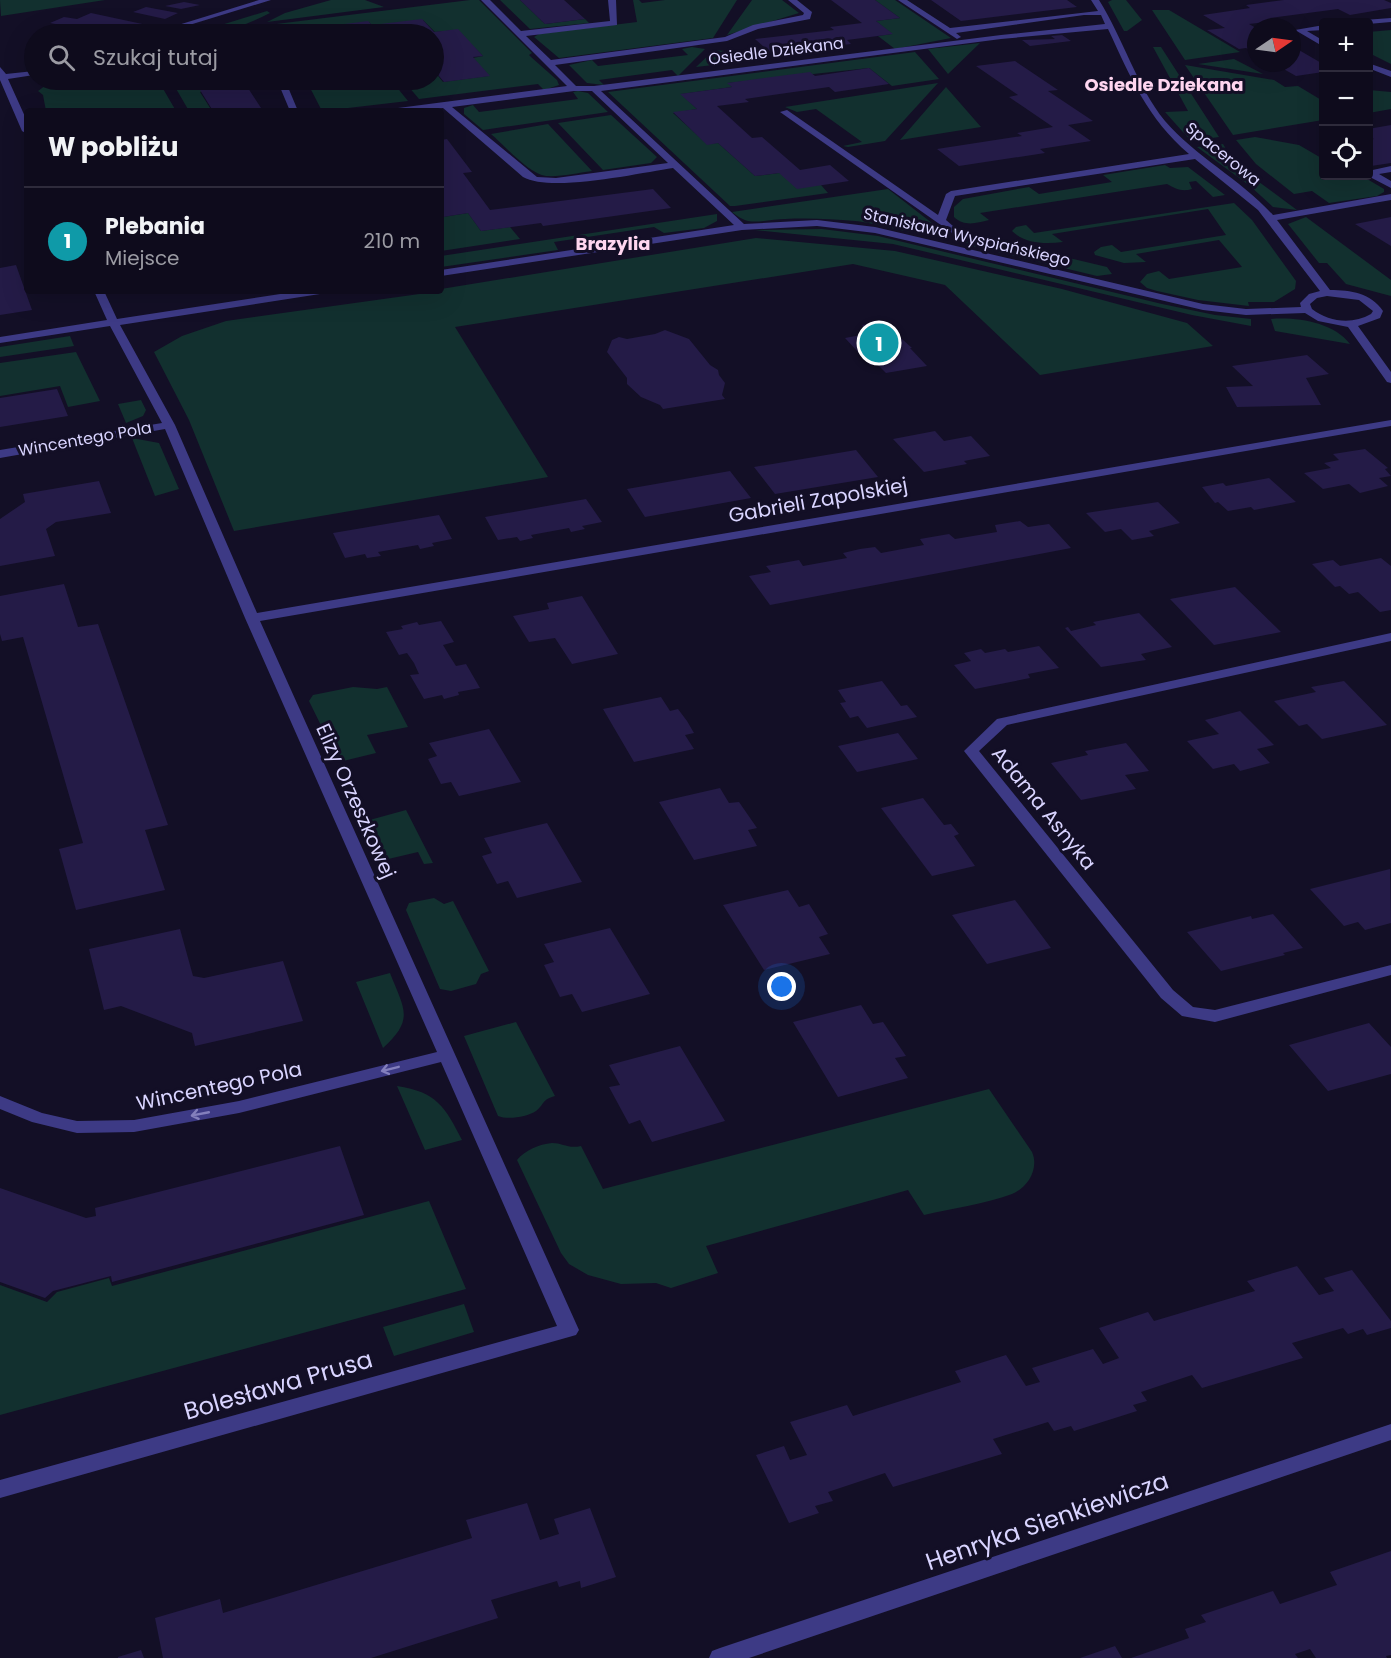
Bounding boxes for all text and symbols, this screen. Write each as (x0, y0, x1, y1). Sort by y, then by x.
north arrow (1247, 18, 1301, 72)
map controls (1319, 18, 1373, 180)
button: + (1319, 18, 1373, 72)
search box (24, 24, 444, 90)
street label: Osiedle Dziekana (707, 31, 845, 71)
icon: search (45, 41, 78, 74)
text: Szukaj tutaj (93, 42, 218, 73)
district label: Osiedle Dziekana (1084, 72, 1244, 97)
button: − (1319, 72, 1373, 126)
street label: Spacerowa (1180, 116, 1266, 192)
button: locate (1319, 126, 1373, 180)
text: W pobliżu (48, 129, 179, 165)
street label: Stanisława Wyspiańskiego (861, 202, 1073, 272)
text: Plebania (105, 211, 205, 242)
text: 1 (64, 227, 71, 255)
text: 210 m (364, 227, 420, 255)
district label: Brazylia (576, 231, 650, 256)
text: Miejsce (105, 244, 179, 272)
pin: 1 (860, 320, 898, 366)
street label: Wincentego Pola (17, 416, 153, 462)
street label: Gabrieli Zapolskiej (726, 470, 910, 530)
street label: Elizy Orzeszkowej (309, 719, 403, 883)
street label: Adama Asnyka (985, 740, 1103, 876)
your location (767, 972, 796, 1001)
street label: Wincentego Pola (134, 1055, 304, 1117)
one-way arrow (381, 1064, 400, 1075)
one-way arrow (191, 1109, 210, 1120)
street label: Bolesława Prusa (180, 1342, 376, 1428)
street label: Henryka Sienkiewicza (921, 1464, 1173, 1578)

